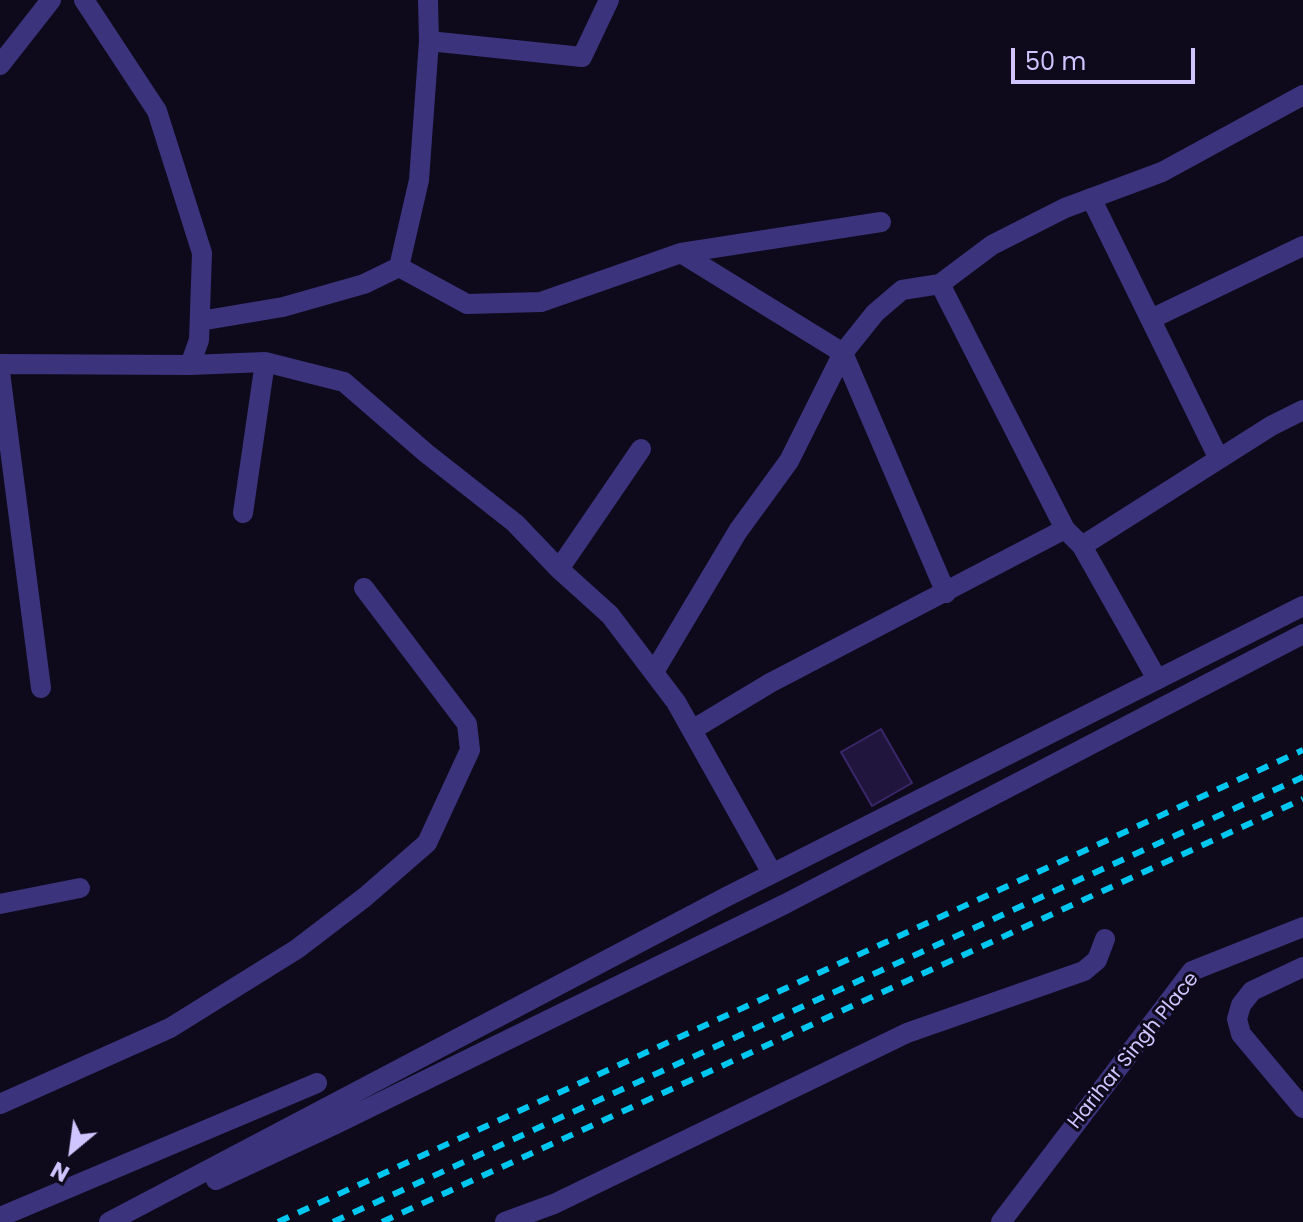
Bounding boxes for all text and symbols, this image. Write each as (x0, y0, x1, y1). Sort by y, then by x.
scale bar (1015, 32, 1199, 82)
text: 50 m (1025, 45, 1086, 78)
street label: Harihar Singh Place (1063, 968, 1205, 1134)
north arrow (32, 1110, 112, 1190)
text: N (45, 1154, 75, 1189)

